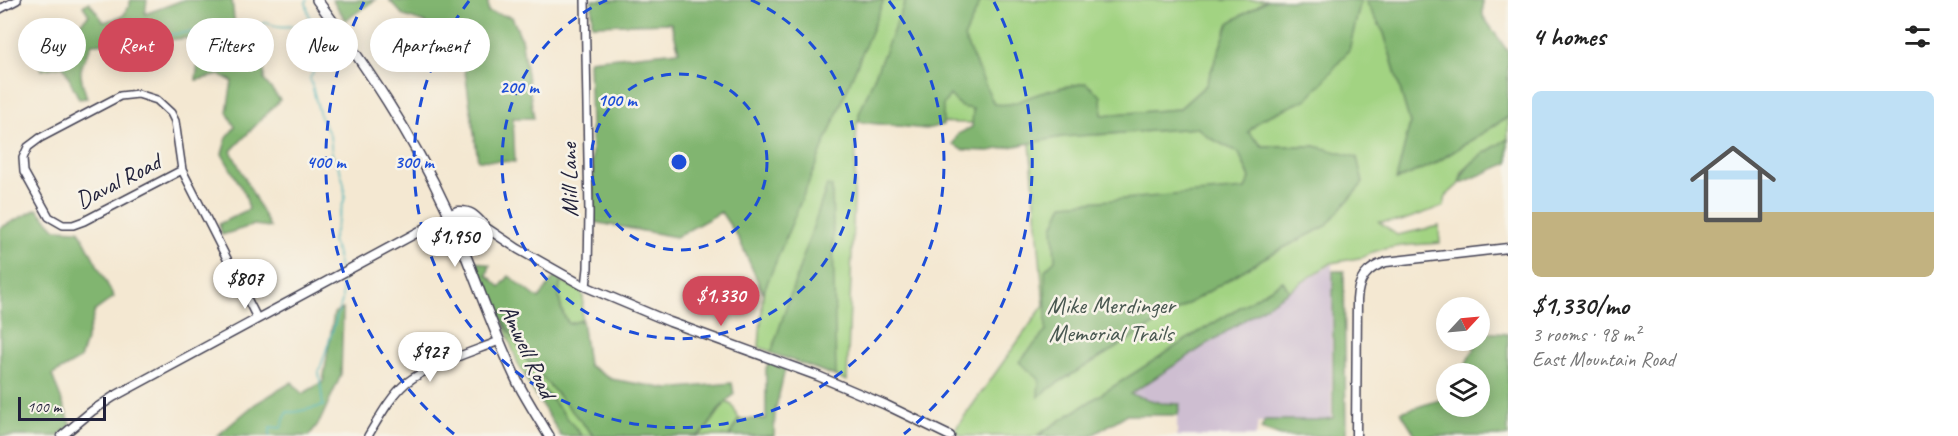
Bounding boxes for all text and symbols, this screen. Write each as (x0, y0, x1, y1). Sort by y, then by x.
chip: Buy (18, 18, 86, 72)
chip: Rent (98, 18, 174, 72)
chip: Filters (186, 18, 274, 72)
chip: New (286, 18, 358, 72)
chip: Apartment (370, 18, 490, 72)
text: 4 homes (1532, 20, 1605, 53)
icon: filters (1901, 20, 1934, 53)
text: 200 m (500, 76, 540, 98)
text: 100 m (598, 89, 638, 111)
icon: home (1679, 130, 1787, 238)
street label: Mill Lane (553, 140, 585, 217)
street label: Daval Road (70, 145, 169, 215)
text: 400 m (307, 151, 347, 173)
text: 300 m (395, 151, 435, 173)
centre of rings (669, 152, 689, 172)
pin: $1,950 (406, 217, 504, 268)
text: $1,950 (431, 224, 479, 249)
pin: $807 (209, 259, 281, 310)
text: $807 (227, 266, 263, 291)
pin: $1,330 (672, 276, 770, 327)
text: $1,330 (697, 283, 745, 308)
text: $1,330/mo (1532, 289, 1629, 322)
park label: Mike Merdinger Memorial Trails (1047, 290, 1177, 348)
north arrow (1436, 297, 1490, 351)
map controls (1436, 297, 1490, 417)
street label: Amwell Road (493, 299, 564, 406)
text: 3 rooms · 98 m² (1532, 322, 1640, 347)
pin: $927 (394, 332, 466, 383)
text: $927 (412, 339, 448, 364)
text: East Mountain Road (1532, 347, 1675, 372)
button: layers (1436, 363, 1490, 417)
scale bar (18, 394, 106, 422)
text: 100 m (27, 397, 61, 417)

